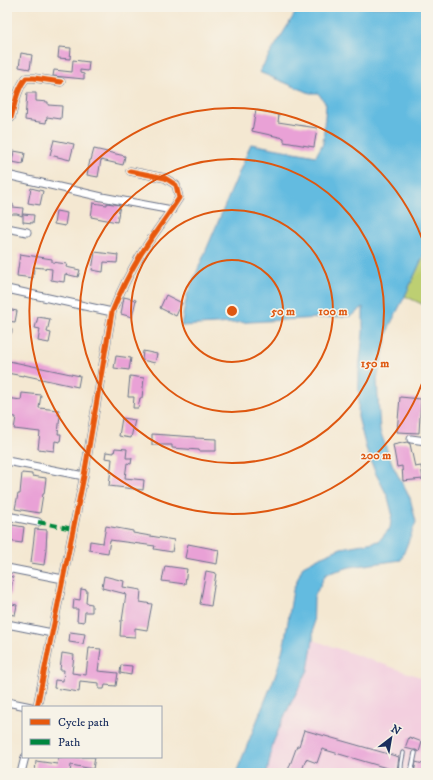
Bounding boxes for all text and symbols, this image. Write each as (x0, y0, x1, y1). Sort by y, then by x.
centre of rings (225, 304, 239, 318)
text: 50 m (270, 304, 295, 319)
text: 100 m (319, 304, 347, 319)
text: 150 m (361, 356, 389, 371)
text: 200 m (361, 448, 391, 463)
legend (22, 706, 162, 758)
text: Cycle path (58, 715, 110, 730)
north arrow (371, 718, 411, 758)
text: N (388, 722, 403, 739)
text: Path (58, 735, 81, 750)

